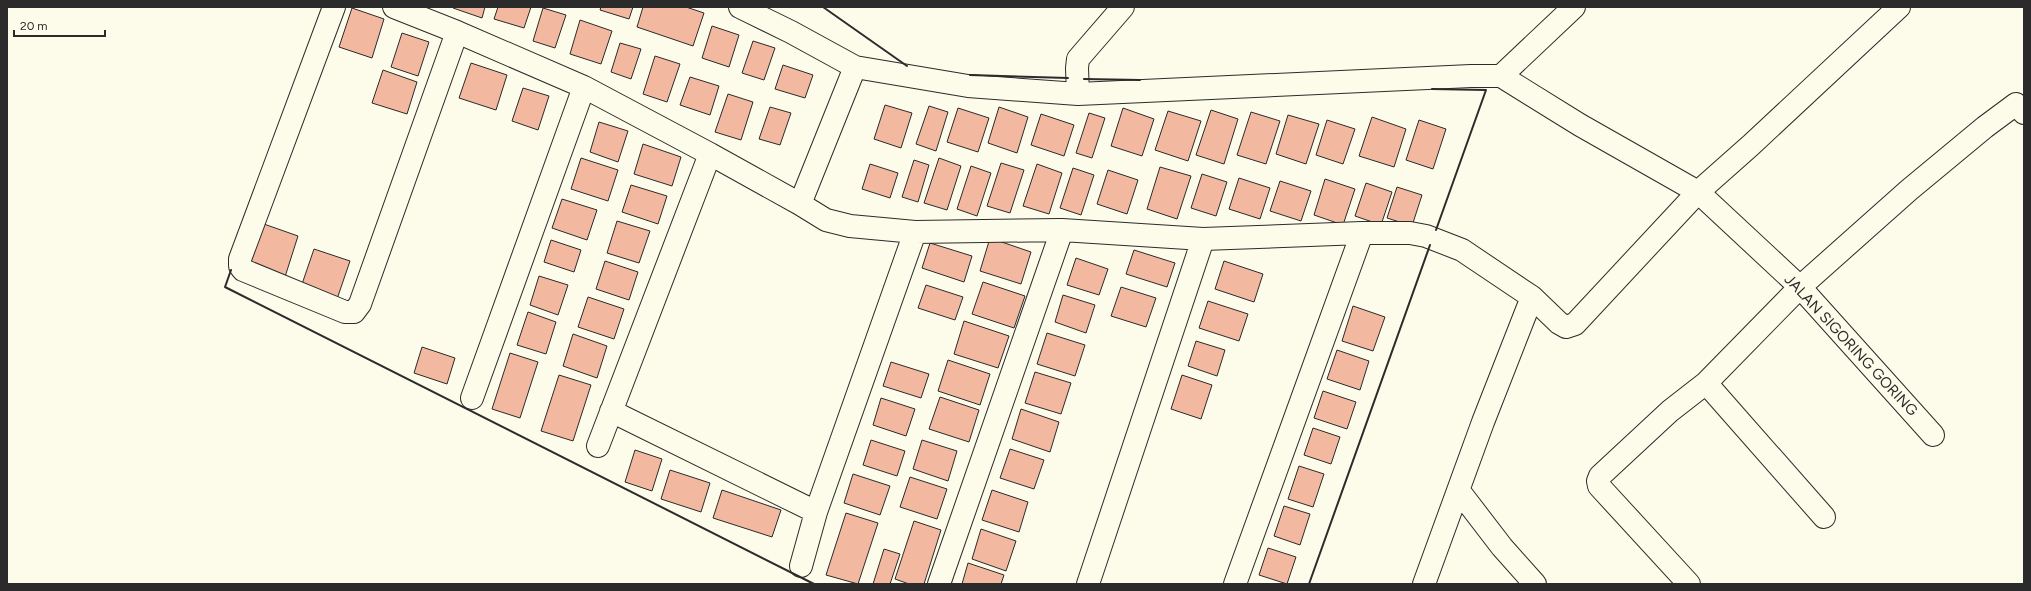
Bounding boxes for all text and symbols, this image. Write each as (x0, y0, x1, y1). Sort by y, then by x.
scale bar (14, 12, 105, 38)
text: 20 m (20, 19, 48, 33)
street label: JALAN SIGORING GORING (1781, 270, 1921, 420)

